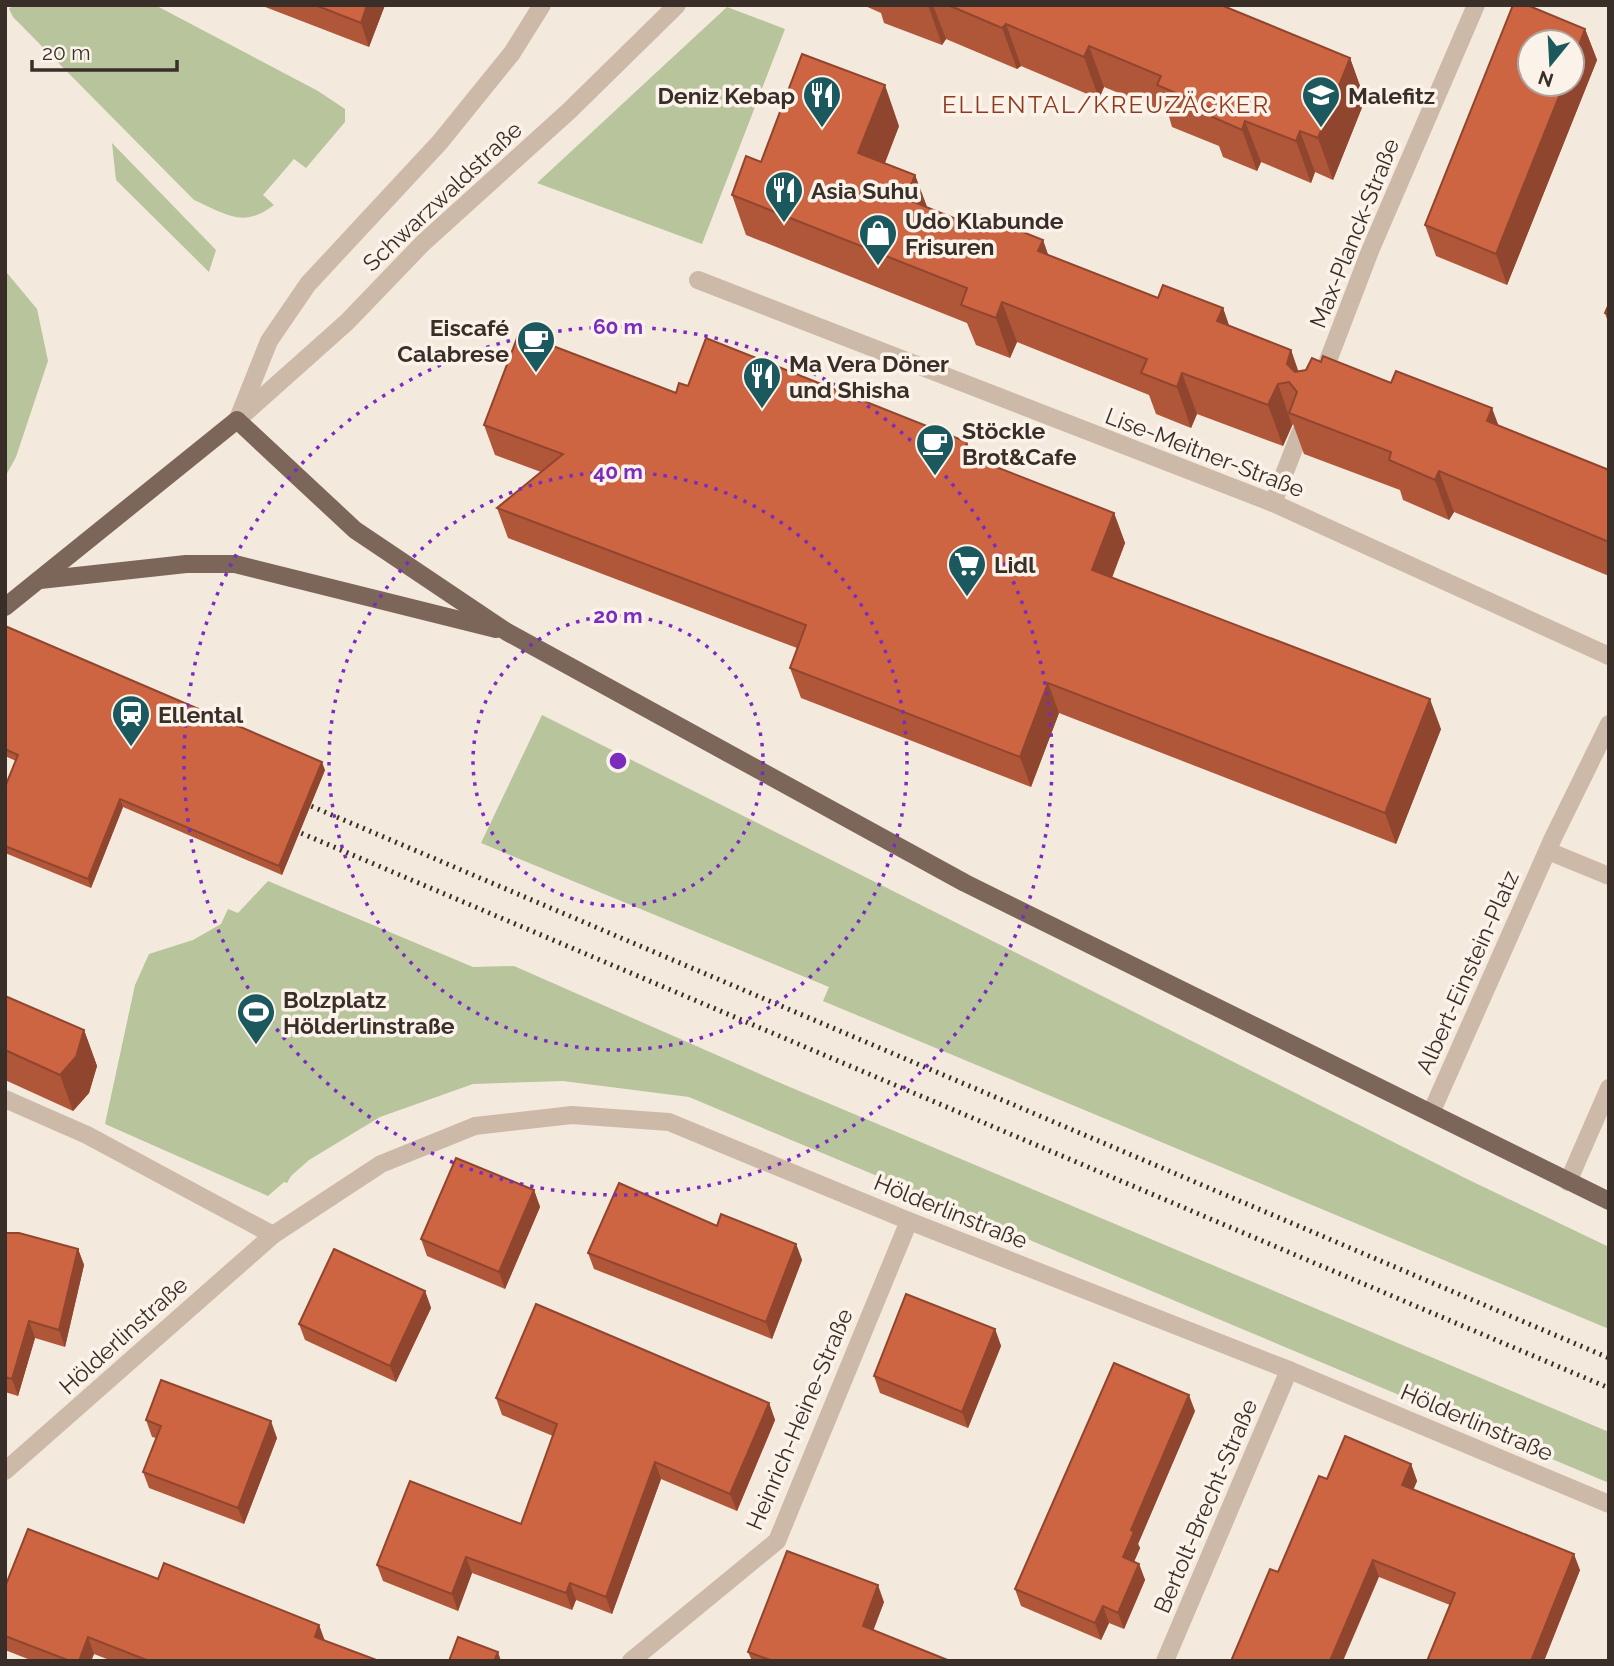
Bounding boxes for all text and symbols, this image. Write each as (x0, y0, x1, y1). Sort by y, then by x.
scale bar (32, 28, 177, 72)
north arrow (1516, 28, 1586, 98)
text: 20 m (42, 40, 90, 65)
text: N (1535, 66, 1556, 92)
restaurant icon: Deniz Kebap (801, 74, 843, 129)
school or university icon: Malefitz (1300, 74, 1342, 129)
place label: Deniz Kebap (657, 82, 795, 109)
place label: Malefitz (1348, 82, 1435, 109)
district label: ELLENTAL/KREUZÄCKER (942, 90, 1270, 119)
street label: Schwarzwaldstraße (357, 116, 527, 276)
street label: Max-Planck-Straße (1304, 134, 1404, 332)
restaurant icon: Asia Suhu (763, 169, 805, 224)
place label: Asia Suhu (811, 177, 919, 204)
place label: Udo Klabunde Frisuren (905, 207, 1064, 260)
shop icon: Udo Klabunde Frisuren (857, 212, 899, 267)
place label: Eiscafé Calabrese (397, 314, 509, 367)
text: 60 m (593, 314, 643, 339)
cafe icon: Eiscafé Calabrese (515, 319, 557, 374)
place label: Ma Vera Döner und Shisha (789, 350, 949, 403)
restaurant icon: Ma Vera Döner und Shisha (741, 355, 783, 410)
street label: Lise-Meitner-Straße (1102, 402, 1308, 502)
place label: Stöckle Brot&Cafe (962, 417, 1077, 470)
cafe icon: Stöckle Brot&Cafe (914, 422, 956, 477)
text: 40 m (593, 459, 643, 484)
supermarket icon: Lidl (946, 543, 988, 598)
place label: Lidl (994, 551, 1036, 578)
text: 20 m (593, 603, 643, 628)
station icon: Ellental (110, 693, 152, 748)
place label: Ellental (158, 701, 244, 728)
centre of rings (606, 749, 630, 773)
street label: Albert-Einstein-Platz (1410, 866, 1524, 1078)
place label: Bolzplatz Hölderlinstraße (283, 986, 455, 1039)
sports icon: Bolzplatz Hölderlinstraße (235, 991, 277, 1046)
street label: Hölderlinstraße (870, 1168, 1032, 1254)
street label: Hölderlinstraße (53, 1270, 193, 1400)
street label: Heinrich-Heine-Straße (740, 1304, 858, 1534)
street label: Hölderlinstraße (1397, 1378, 1557, 1466)
street label: Bertolt-Brecht-Straße (1148, 1395, 1262, 1617)

